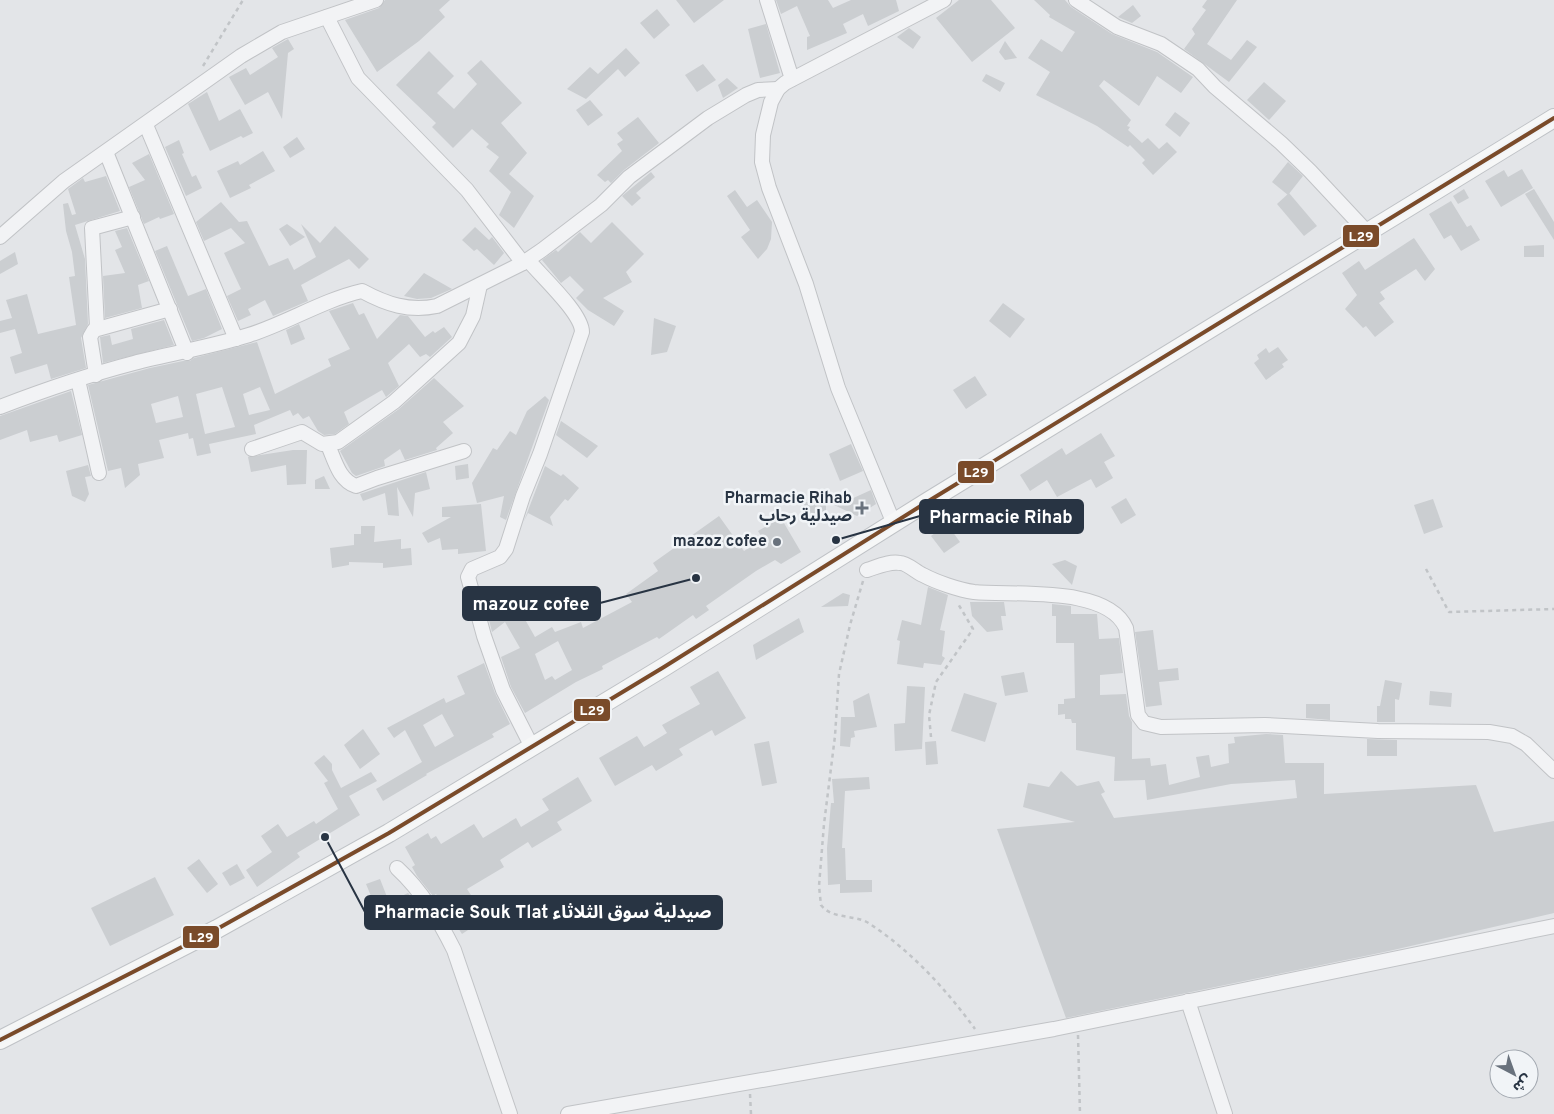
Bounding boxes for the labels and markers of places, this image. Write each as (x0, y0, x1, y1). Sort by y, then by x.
place label: Pharmacie Rihab صيدلية رحاب (725, 489, 852, 527)
callout: Pharmacie Rihab (920, 500, 1083, 533)
marker: Pharmacie Rihab صيدلية رحاب (856, 502, 868, 514)
place label: mazoz cofee (673, 532, 767, 552)
marker: mazoz cofee (771, 536, 783, 548)
callout: mazouz cofee (463, 587, 600, 620)
callout: Pharmacie Souk Tlat صيدلية سوق الثلاثاء (365, 896, 722, 929)

